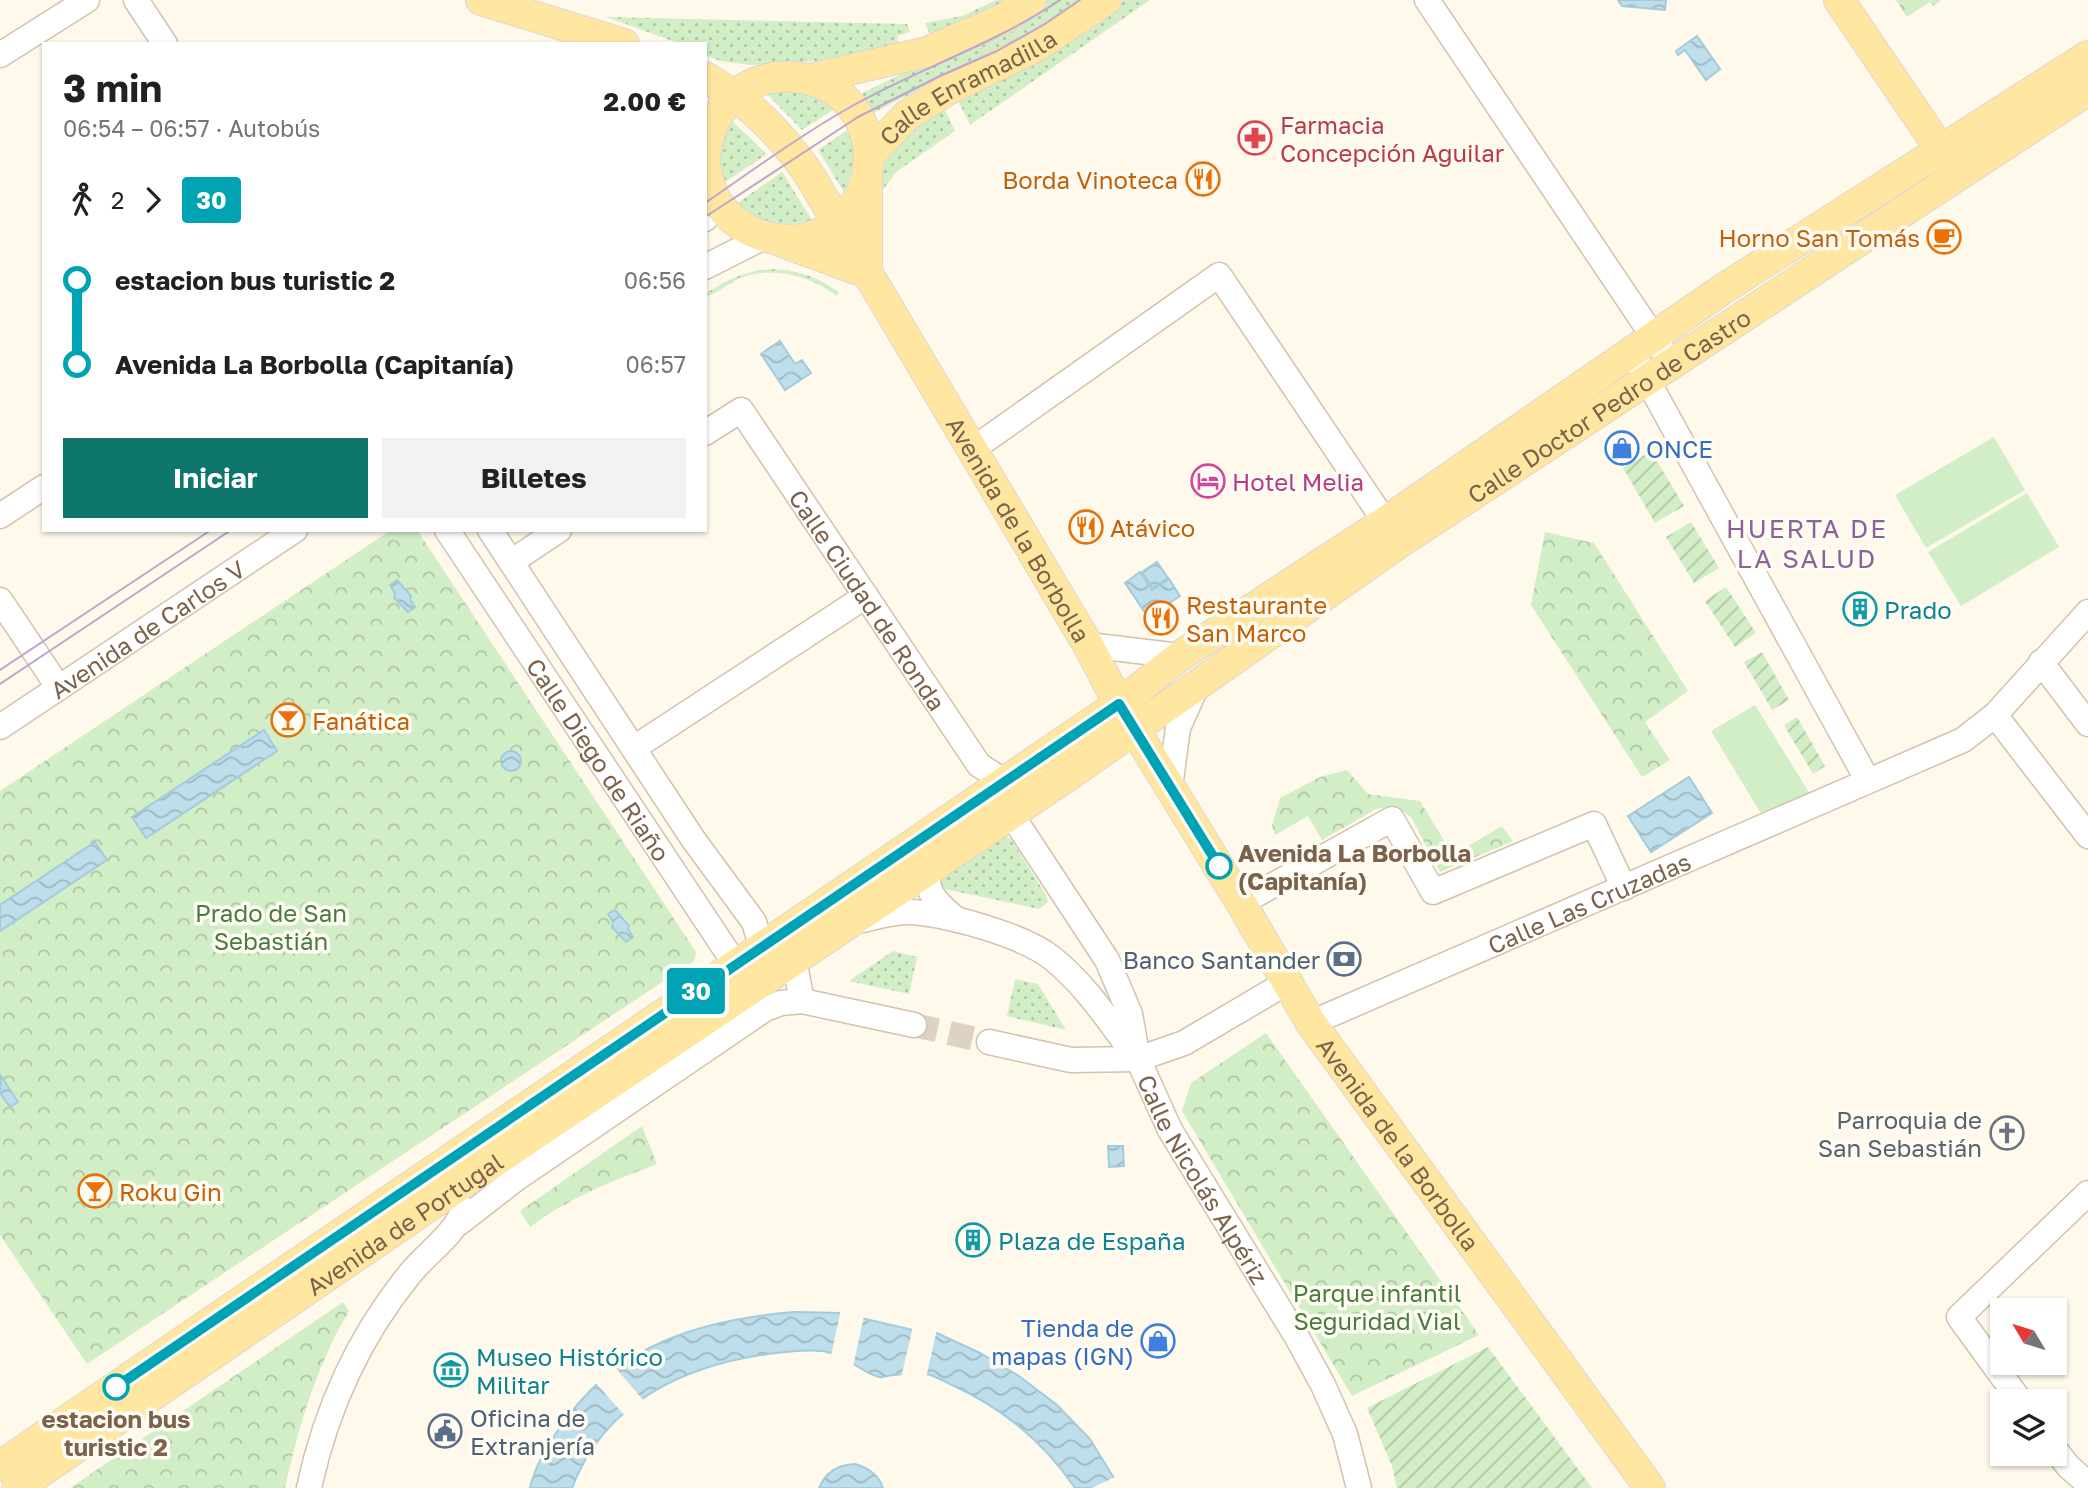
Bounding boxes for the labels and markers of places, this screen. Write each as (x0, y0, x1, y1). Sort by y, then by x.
place label: Farmacia Concepción Aguilar (1280, 110, 1504, 167)
pharmacy icon: Farmacia Concepción Aguilar (1236, 119, 1274, 157)
restaurant icon: Borda Vinoteca (1184, 160, 1222, 198)
place label: Borda Vinoteca (1002, 165, 1178, 194)
cafe icon: Horno San Tomás (1925, 218, 1963, 256)
place label: Horno San Tomás (1719, 223, 1920, 252)
shop icon: ONCE (1603, 429, 1641, 467)
place label: ONCE (1646, 434, 1713, 463)
hotel icon: Hotel Melia (1189, 462, 1227, 500)
place label: Hotel Melia (1232, 467, 1364, 496)
restaurant icon: Atávico (1067, 508, 1105, 546)
place label: Atávico (1110, 513, 1195, 542)
place label: Restaurante San Marco (1186, 590, 1327, 647)
building icon: Prado (1841, 590, 1879, 628)
place label: Prado (1884, 595, 1952, 624)
restaurant icon: Restaurante San Marco (1142, 599, 1180, 637)
bar icon: Fanática (269, 701, 307, 739)
place label: Fanática (312, 706, 410, 735)
place label: Avenida La Borbolla (Capitanía) (1238, 838, 1471, 895)
marker: Avenida La Borbolla (Capitanía) (1206, 853, 1232, 879)
bank icon: Banco Santander (1325, 940, 1363, 978)
place label: Banco Santander (1123, 945, 1320, 974)
place label: Parroquia de San Sebastián (1818, 1105, 1982, 1162)
church icon: Parroquia de San Sebastián (1988, 1114, 2026, 1152)
bar icon: Roku Gin (76, 1172, 114, 1210)
place label: Roku Gin (119, 1177, 222, 1206)
building icon: Plaza de España (954, 1221, 992, 1259)
place label: Plaza de España (998, 1226, 1185, 1255)
place label: Tienda de mapas (IGN) (991, 1313, 1134, 1370)
shop icon: Tienda de mapas (IGN) (1139, 1322, 1177, 1360)
place label: Museo Histórico Militar (476, 1342, 663, 1399)
museum icon: Museo Histórico Militar (432, 1351, 470, 1389)
marker: estacion bus turistic 2 (103, 1374, 129, 1400)
place label: Oficina de Extranjería (470, 1403, 595, 1460)
place label: estacion bus turistic 2 (42, 1404, 190, 1461)
public building icon: Oficina de Extranjería (426, 1412, 464, 1450)

